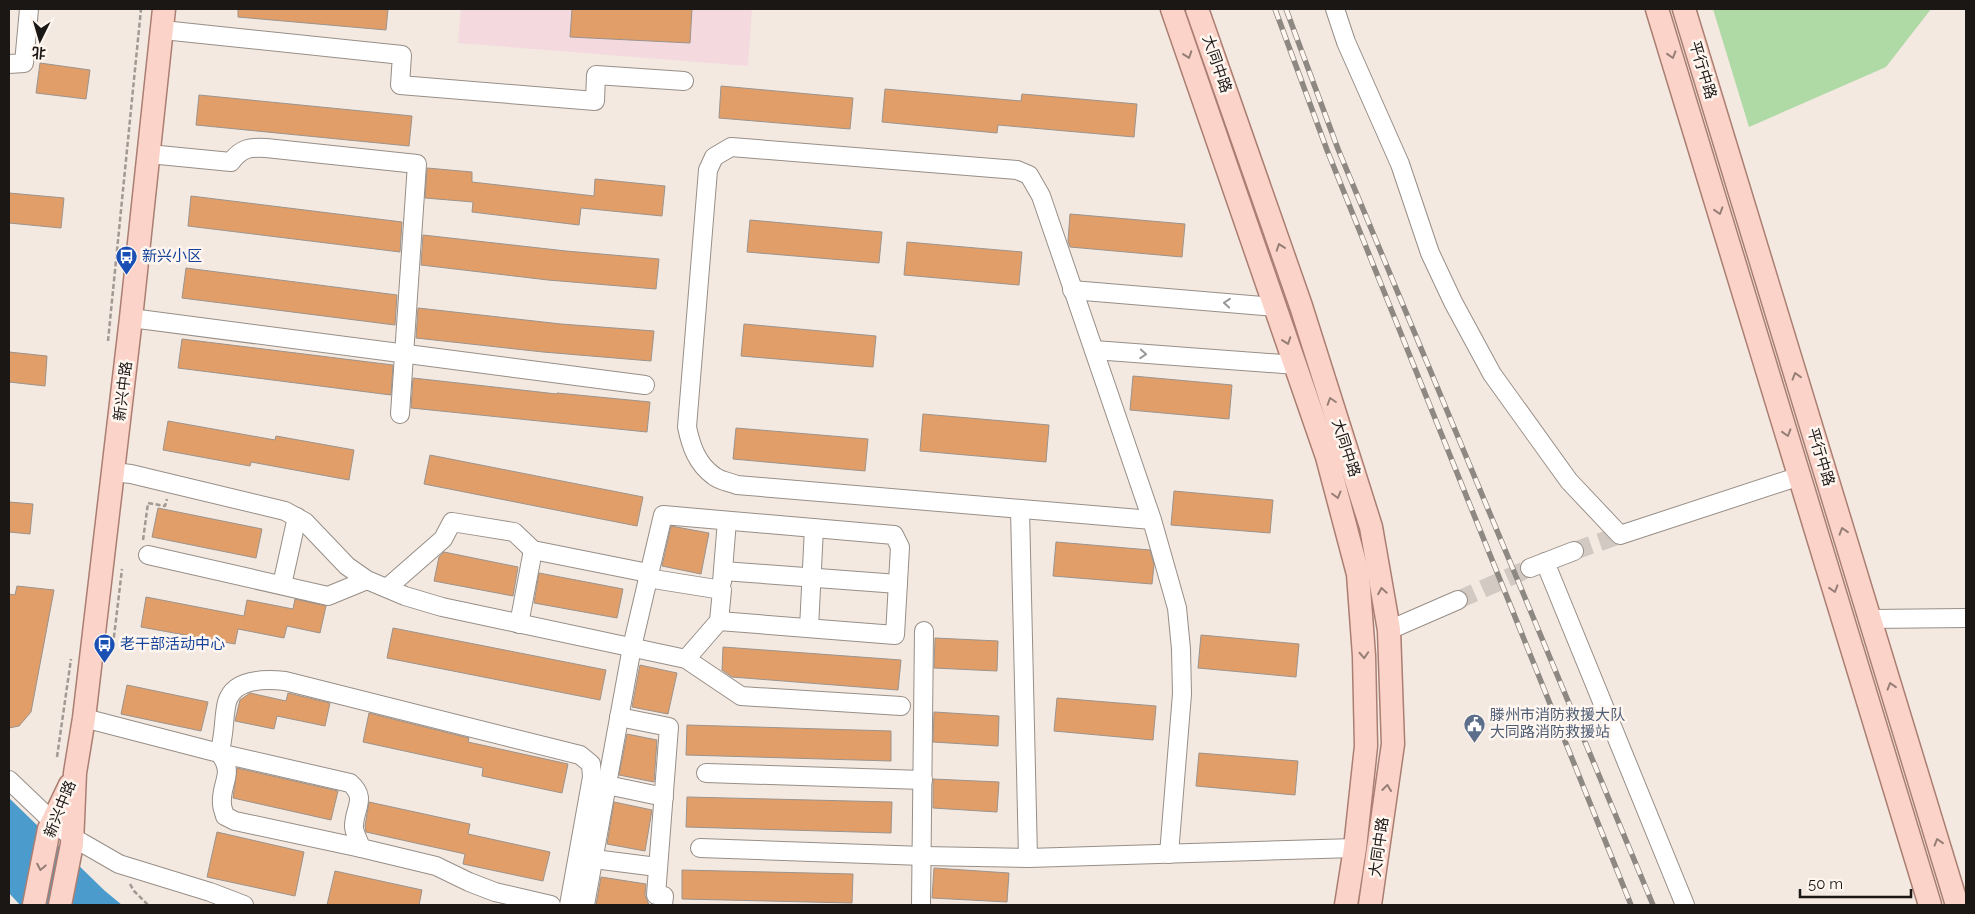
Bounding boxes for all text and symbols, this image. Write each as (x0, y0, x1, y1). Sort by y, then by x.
north arrow (15, 15, 65, 65)
street label: 大同中路 (1199, 33, 1235, 95)
street label: 平行中路 (1686, 39, 1720, 101)
text: 北 (31, 44, 47, 62)
one-way arrow (1182, 50, 1192, 59)
one-way arrow (1666, 51, 1676, 59)
one-way arrow (1713, 206, 1723, 214)
one-way arrow (1276, 243, 1286, 251)
bus stop icon: 新兴小区 (114, 244, 138, 275)
place label: 新兴小区 (142, 247, 202, 265)
one-way arrow (1223, 298, 1231, 309)
one-way arrow (1281, 336, 1291, 344)
one-way arrow (1139, 348, 1147, 359)
street label: 新兴中路 (110, 360, 136, 422)
one-way arrow (1792, 372, 1802, 380)
one-way arrow (1327, 397, 1337, 406)
street label: 大同中路 (1328, 417, 1364, 479)
street label: 平行中路 (1804, 426, 1838, 488)
one-way arrow (1781, 429, 1791, 437)
one-way arrow (1331, 491, 1342, 500)
one-way arrow (1839, 527, 1849, 536)
one-way arrow (1829, 584, 1839, 592)
one-way arrow (1378, 587, 1388, 596)
bus stop icon: 老干部活动中心 (92, 632, 116, 663)
place label: 老干部活动中心 (120, 635, 225, 653)
one-way arrow (1359, 651, 1370, 659)
one-way arrow (1886, 683, 1896, 691)
place label: 滕州市消防救援大队 大同路消防救援站 (1490, 706, 1625, 741)
public building icon: 滕州市消防救援大队 大同路消防救援站 (1462, 712, 1486, 743)
street label: 新兴中路 (40, 778, 80, 840)
one-way arrow (1381, 783, 1392, 791)
street label: 大同中路 (1366, 816, 1392, 878)
one-way arrow (1934, 838, 1944, 847)
one-way arrow (37, 863, 47, 871)
scale bar (1800, 866, 1911, 898)
text: 50 m (1808, 875, 1843, 893)

